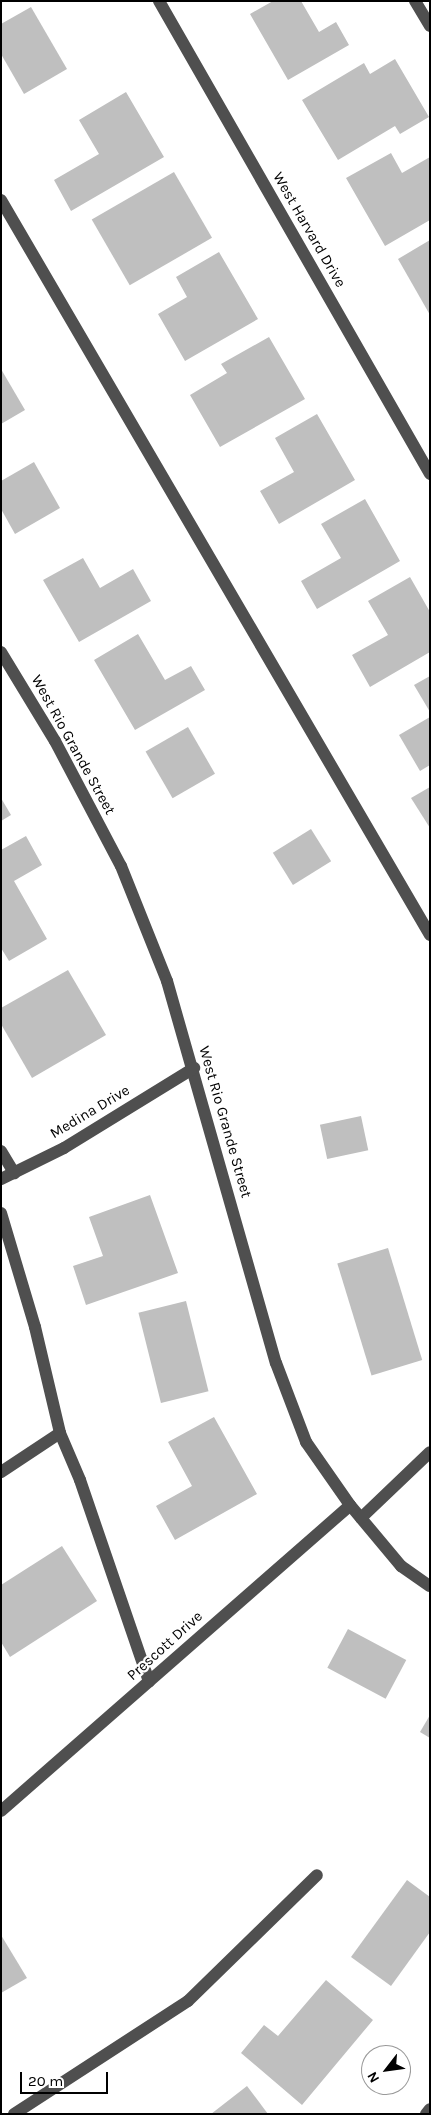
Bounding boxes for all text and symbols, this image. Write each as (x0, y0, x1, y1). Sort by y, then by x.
street label: West Harvard Drive (269, 169, 349, 291)
street label: West Rio Grande Street (27, 672, 119, 818)
street label: West Rio Grande Street (195, 1044, 255, 1200)
street label: Medina Drive (47, 1081, 133, 1143)
street label: Prescott Drive (124, 1607, 206, 1685)
north arrow (361, 2045, 411, 2095)
scale bar (22, 2062, 110, 2094)
text: N (364, 2069, 383, 2086)
text: 20 m (28, 2072, 63, 2090)

